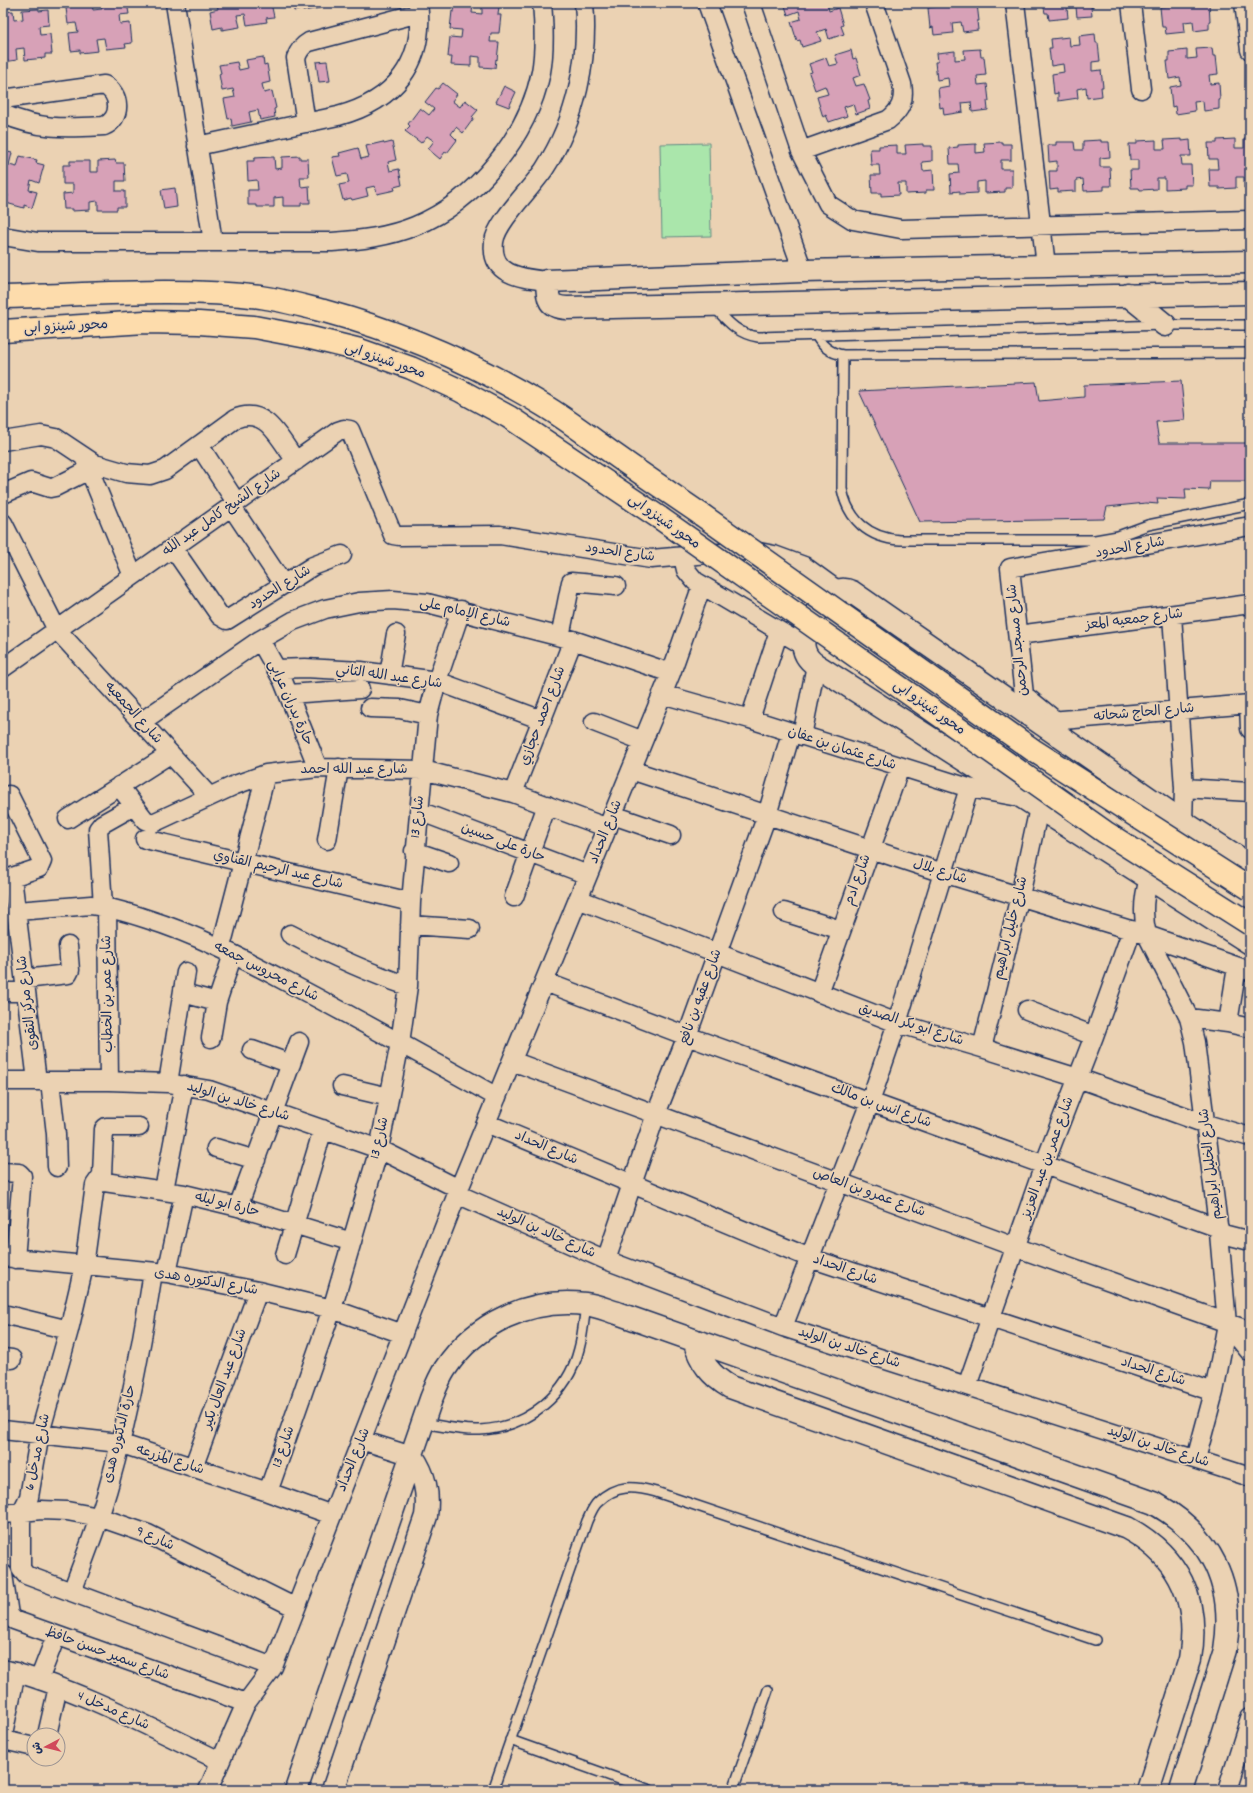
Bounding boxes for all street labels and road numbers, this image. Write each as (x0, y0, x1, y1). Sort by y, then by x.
street label: محور شينزو ابى (23, 315, 109, 339)
street label: محور شينزو ابى (342, 338, 428, 384)
street label: شارع الشيخ كامل عبد الله (159, 464, 285, 562)
street label: محور شينزو ابى (624, 490, 704, 554)
street label: شارع الحدود (1094, 532, 1166, 564)
street label: شارع الحدود (584, 538, 656, 568)
street label: شارع الحدود (245, 561, 315, 615)
street label: شارع مسجد الرحمن (1002, 583, 1034, 697)
street label: شارع الإمام على (418, 593, 512, 633)
street label: شارع جمعيه المعز (1083, 604, 1184, 636)
street label: حارة بدران عرابى (262, 657, 318, 749)
street label: شارع عبد الله الثاني (334, 660, 443, 695)
street label: شارع احمد حجازي (515, 664, 571, 768)
street label: محور شينزو ابى (889, 676, 969, 740)
street label: شارع الجمعيه (99, 677, 167, 749)
street label: شارع الحاج شحاته (1093, 699, 1195, 727)
street label: شارع عثمان بن عفان (785, 722, 899, 776)
street label: شارع عبد الله احمد (300, 760, 408, 780)
street label: شارع 13 (406, 795, 430, 839)
street label: شارع الحداد (584, 797, 628, 867)
street label: حارة على حسين (458, 818, 548, 868)
street label: شارع عبد الرحيم القناوي (211, 845, 345, 895)
street label: شارع ادم (840, 852, 876, 908)
street label: شارع بلال (910, 854, 970, 890)
street label: شارع خليل ابراهيم (989, 874, 1033, 982)
street label: شارع عمر بن الخطاب (97, 935, 119, 1053)
street label: شارع محروس جمعه (210, 937, 322, 1007)
street label: شارع عقبه بن نافع (674, 946, 728, 1048)
street label: شارع مركز التقوى (12, 954, 44, 1052)
street label: شارع ابو بكر الصديق (856, 999, 966, 1051)
street label: شارع خالد بن الوليد (184, 1077, 292, 1127)
street label: شارع انس بن مالك (828, 1079, 934, 1133)
street label: شارع عمر بن عبد العزيز (1016, 1094, 1079, 1223)
street label: شارع الخليل ابراهيم (1194, 1107, 1228, 1221)
street label: شارع 13 (365, 1115, 395, 1161)
street label: شارع الحداد (511, 1126, 581, 1170)
street label: شارع عمرو بن العاص (810, 1163, 928, 1223)
street label: حارة ابو ليله (193, 1187, 261, 1223)
street label: شارع خالد بن الوليد (493, 1202, 599, 1264)
street label: شارع الحداد (810, 1250, 880, 1290)
street label: شارع الدكتوره هدى (153, 1263, 259, 1301)
street label: شارع خالد بن الوليد (795, 1322, 903, 1374)
street label: شارع عبد العال بكير (197, 1326, 253, 1433)
street label: شارع الحداد (1118, 1352, 1188, 1392)
street label: حارة الدكتوره هدى (98, 1383, 142, 1485)
street label: شارع مدخل 6 (20, 1412, 56, 1492)
street label: شارع خالد بن الوليد (1104, 1421, 1212, 1473)
street label: شارع 13 (268, 1424, 300, 1470)
street label: شارع الحداد (332, 1425, 376, 1495)
street label: شارع المزرعه (133, 1440, 207, 1480)
street label: شارع 9 (133, 1522, 177, 1556)
street label: شارع سمير حسن حافظ (42, 1622, 172, 1686)
street label: شارع مدخل 4 (74, 1686, 152, 1736)

